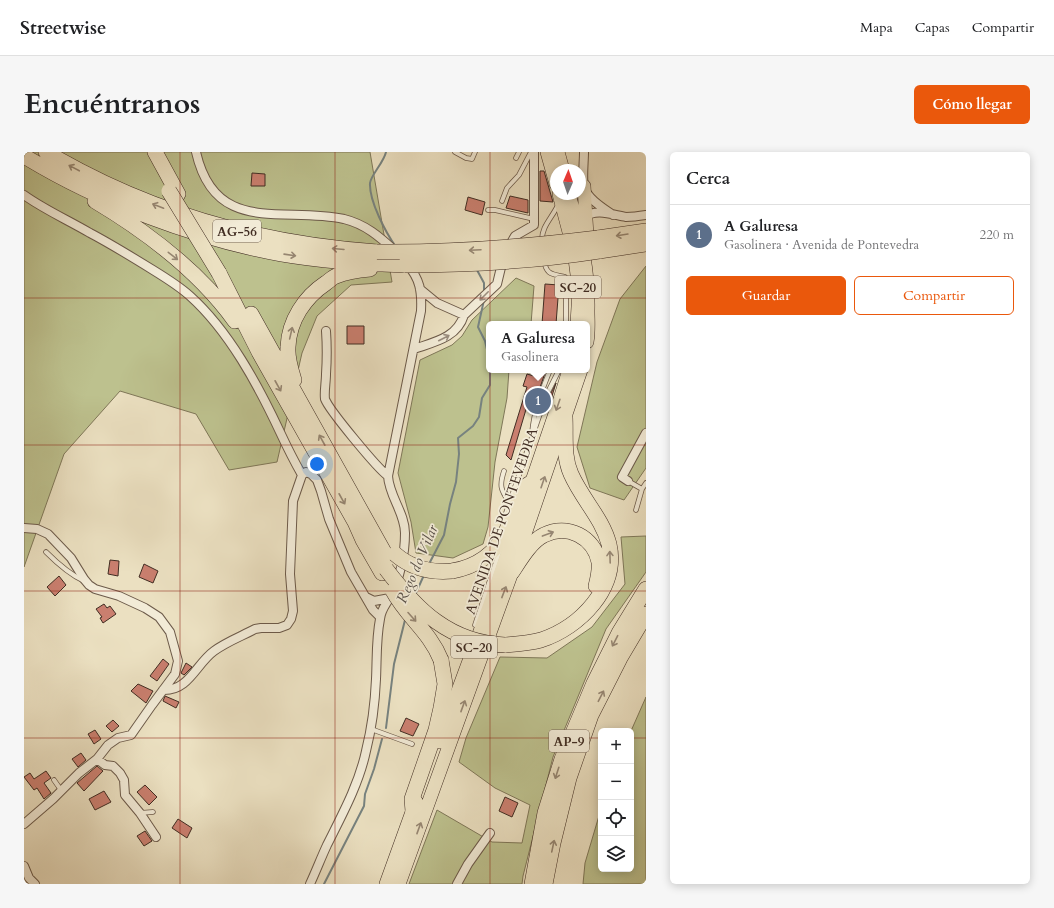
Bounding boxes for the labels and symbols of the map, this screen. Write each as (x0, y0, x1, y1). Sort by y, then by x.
one-way arrow (69, 163, 81, 171)
north arrow (550, 164, 586, 200)
one-way arrow (152, 202, 164, 210)
road number: AG-56 (213, 220, 261, 242)
one-way arrow (616, 231, 629, 239)
one-way arrow (332, 245, 345, 253)
one-way arrow (469, 247, 482, 254)
one-way arrow (283, 251, 296, 259)
one-way arrow (167, 252, 178, 260)
road number: SC-20 (555, 276, 601, 298)
one-way arrow (479, 291, 489, 301)
one-way arrow (287, 327, 295, 340)
one-way arrow (437, 334, 449, 341)
one-way arrow (275, 380, 283, 392)
pin: 1 (525, 386, 551, 416)
one-way arrow (554, 399, 561, 412)
street label: AVENIDA DE PONTEVEDRA (461, 426, 542, 617)
one-way arrow (317, 434, 325, 446)
your location (307, 454, 327, 474)
one-way arrow (540, 476, 547, 489)
one-way arrow (339, 493, 346, 505)
water label: Rego do Vilar (392, 521, 443, 606)
one-way arrow (541, 530, 553, 538)
one-way arrow (606, 551, 613, 564)
one-way arrow (501, 586, 509, 598)
one-way arrow (407, 612, 416, 622)
one-way arrow (611, 635, 618, 647)
road number: SC-20 (451, 636, 497, 658)
one-way arrow (598, 690, 605, 702)
one-way arrow (460, 699, 467, 712)
road number: AP-9 (549, 730, 589, 752)
one-way arrow (553, 767, 561, 779)
one-way arrow (416, 823, 424, 835)
one-way arrow (549, 840, 557, 853)

